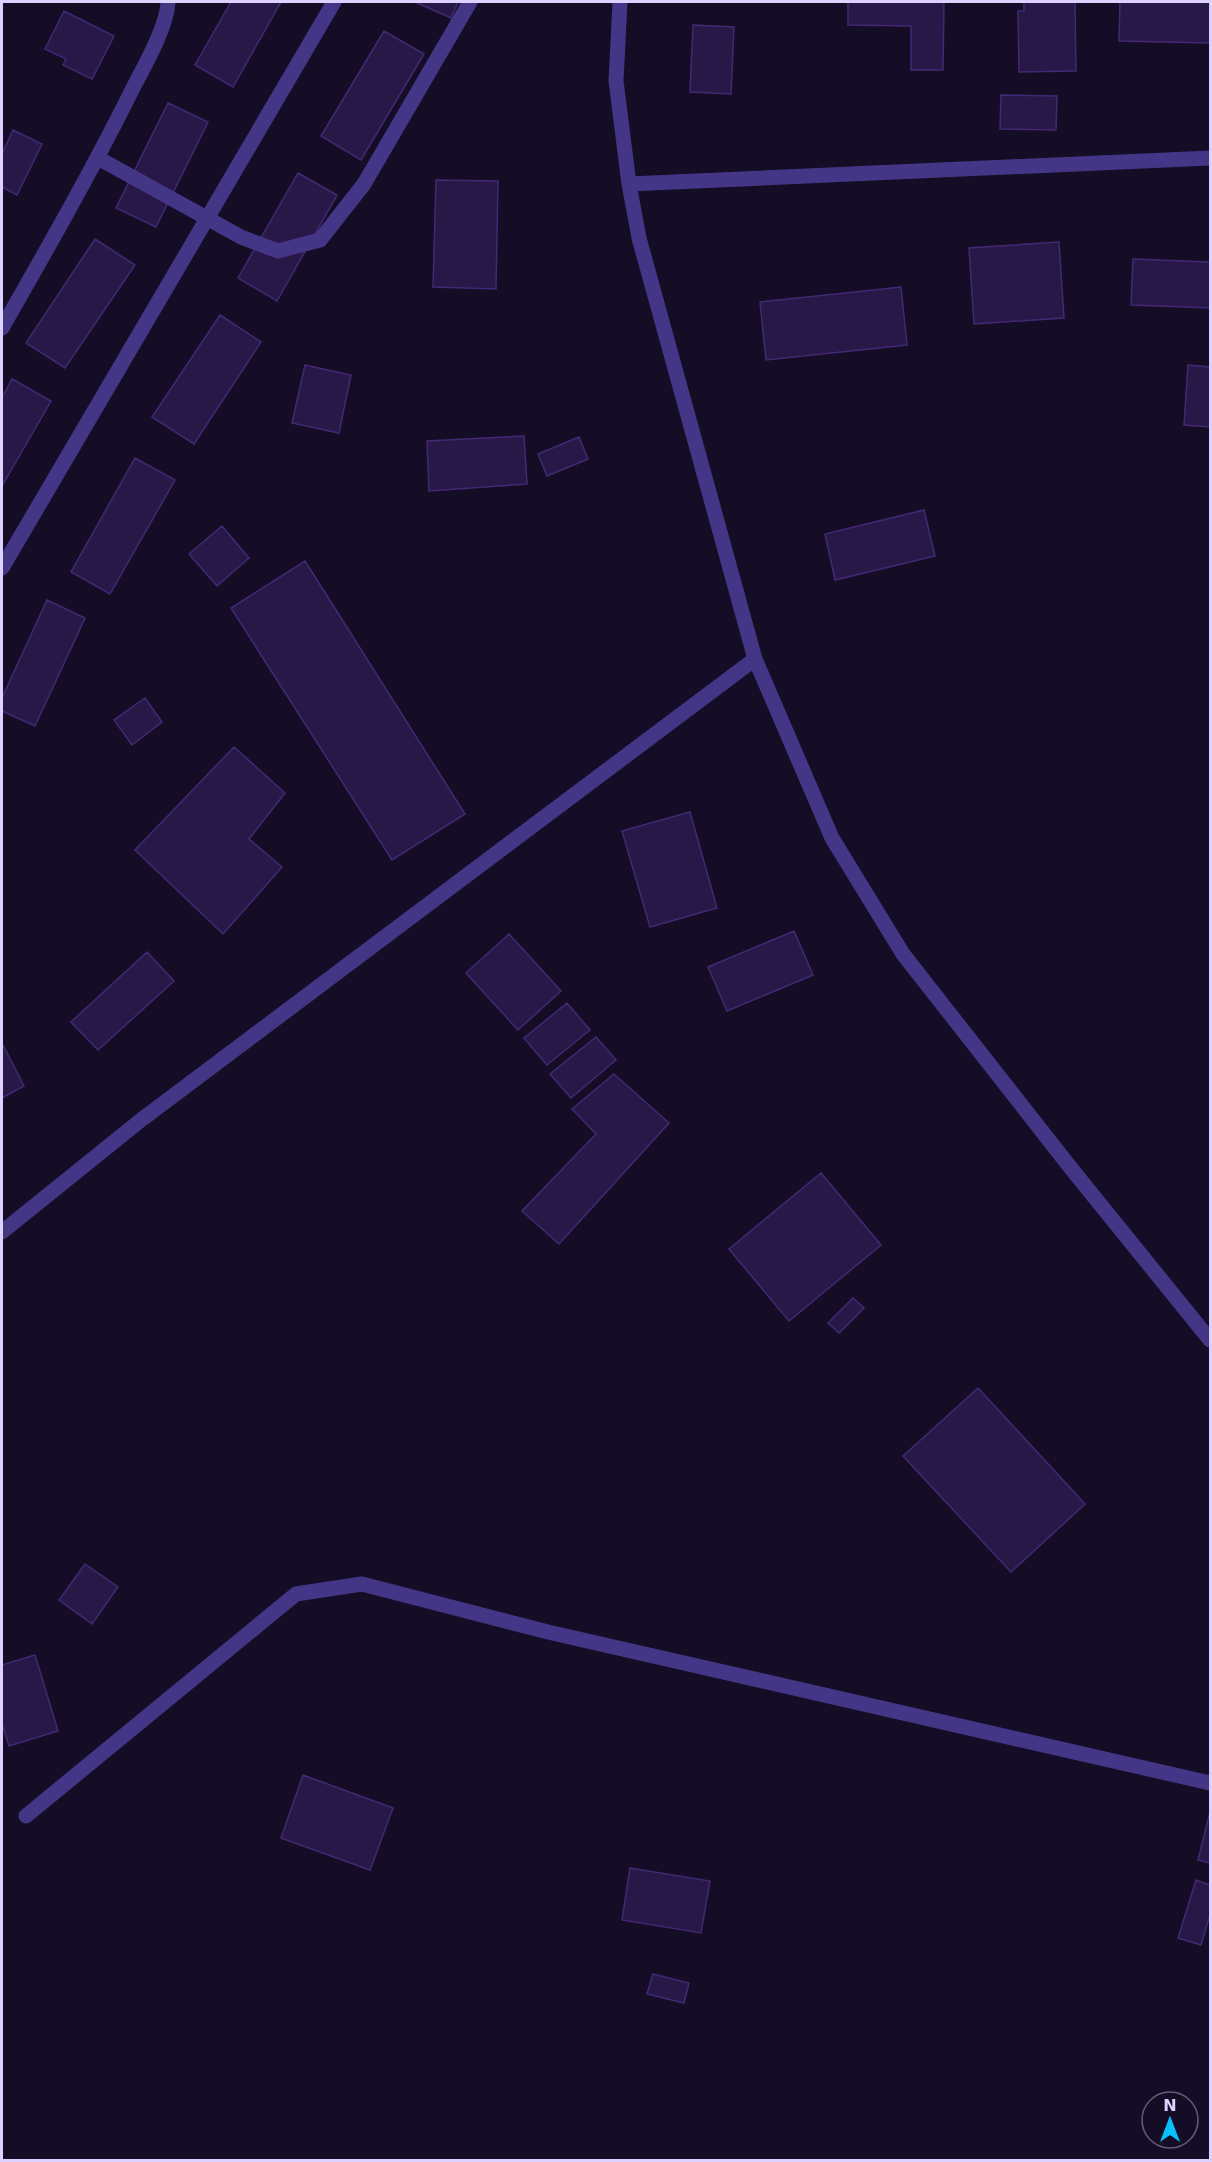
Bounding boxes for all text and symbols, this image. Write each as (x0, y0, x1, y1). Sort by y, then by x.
north arrow (1140, 2090, 1200, 2150)
text: N (1163, 2096, 1177, 2115)

